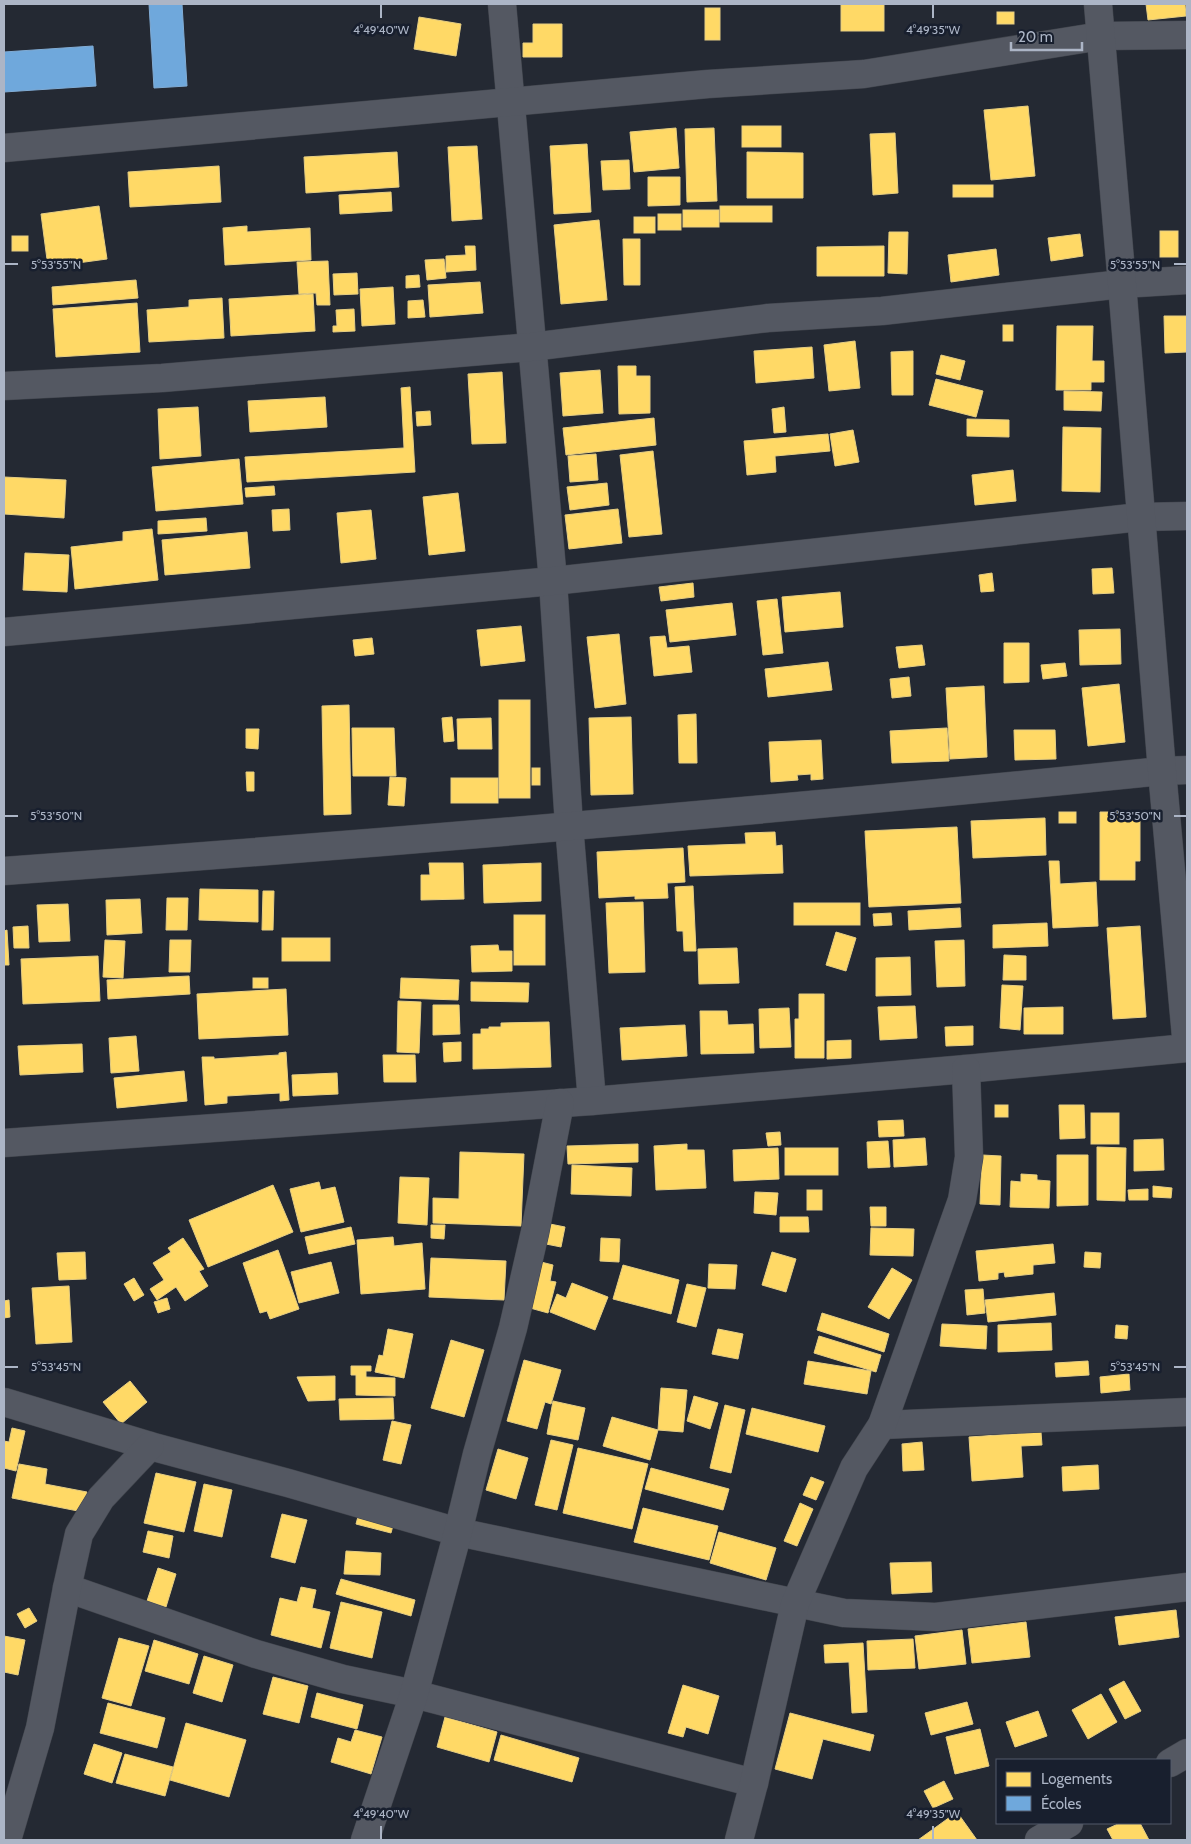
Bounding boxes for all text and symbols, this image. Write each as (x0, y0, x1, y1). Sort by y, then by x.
scale bar (1011, 20, 1082, 52)
text: 4°49'40"W (353, 22, 410, 37)
text: 4°49'35"W (906, 22, 961, 37)
text: 20 m (1018, 28, 1053, 46)
text: 5°53'55"N (31, 257, 81, 272)
text: 5°53'55"N (1110, 257, 1160, 272)
text: 5°53'50"N (30, 808, 82, 823)
text: 5°53'50"N (1109, 808, 1161, 823)
text: 5°53'45"N (31, 1359, 81, 1374)
text: 5°53'45"N (1110, 1359, 1160, 1374)
legend (996, 1759, 1171, 1824)
text: Logements (1041, 1770, 1112, 1788)
text: Écoles (1041, 1794, 1081, 1813)
text: 4°49'40"W (353, 1806, 410, 1821)
text: 4°49'35"W (906, 1806, 961, 1821)

